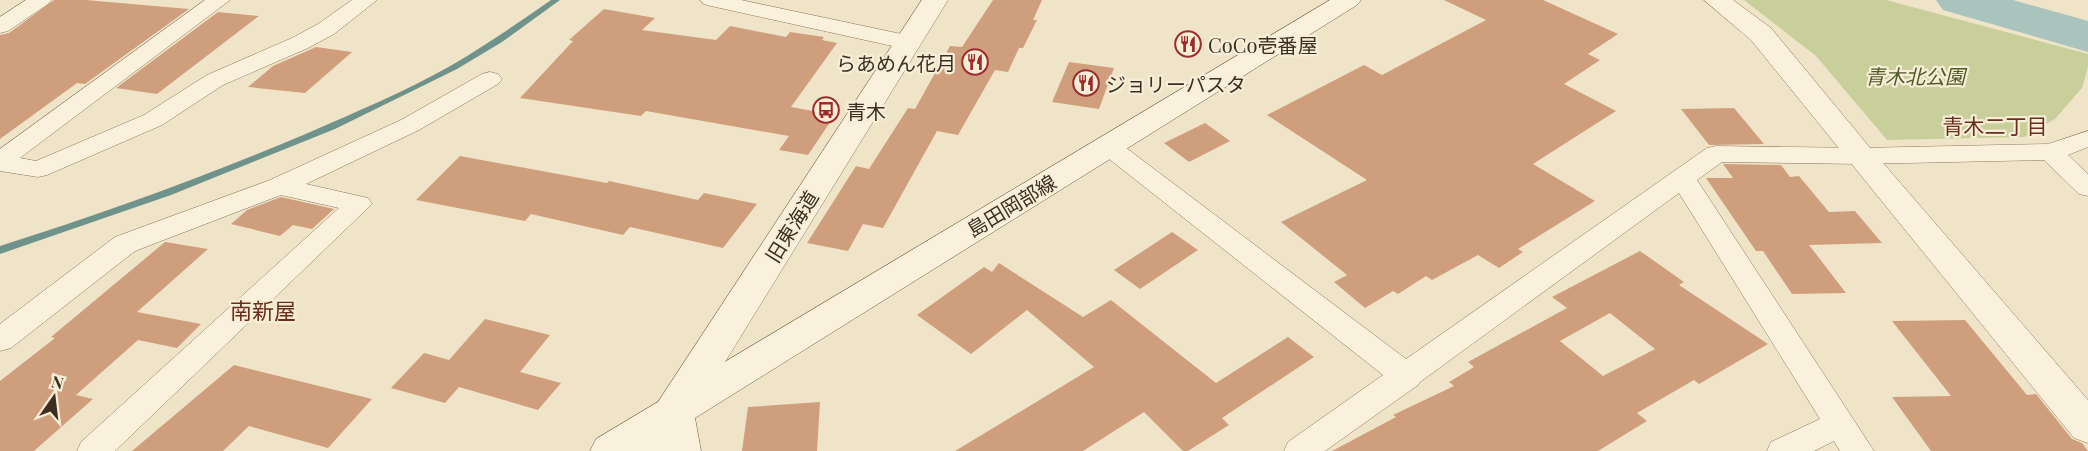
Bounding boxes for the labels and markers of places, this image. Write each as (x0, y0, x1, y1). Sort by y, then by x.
restaurant icon: CoCo壱番屋 (1173, 29, 1203, 59)
place label: CoCo壱番屋 (1208, 31, 1317, 58)
restaurant icon: らあめん花月 (960, 47, 990, 77)
place label: らあめん花月 (836, 49, 956, 76)
restaurant icon: ジョリーパスタ (1071, 68, 1101, 98)
place label: ジョリーパスタ (1106, 70, 1246, 97)
bus stop icon: 青木 (811, 95, 841, 125)
place label: 青木 (846, 97, 886, 124)

